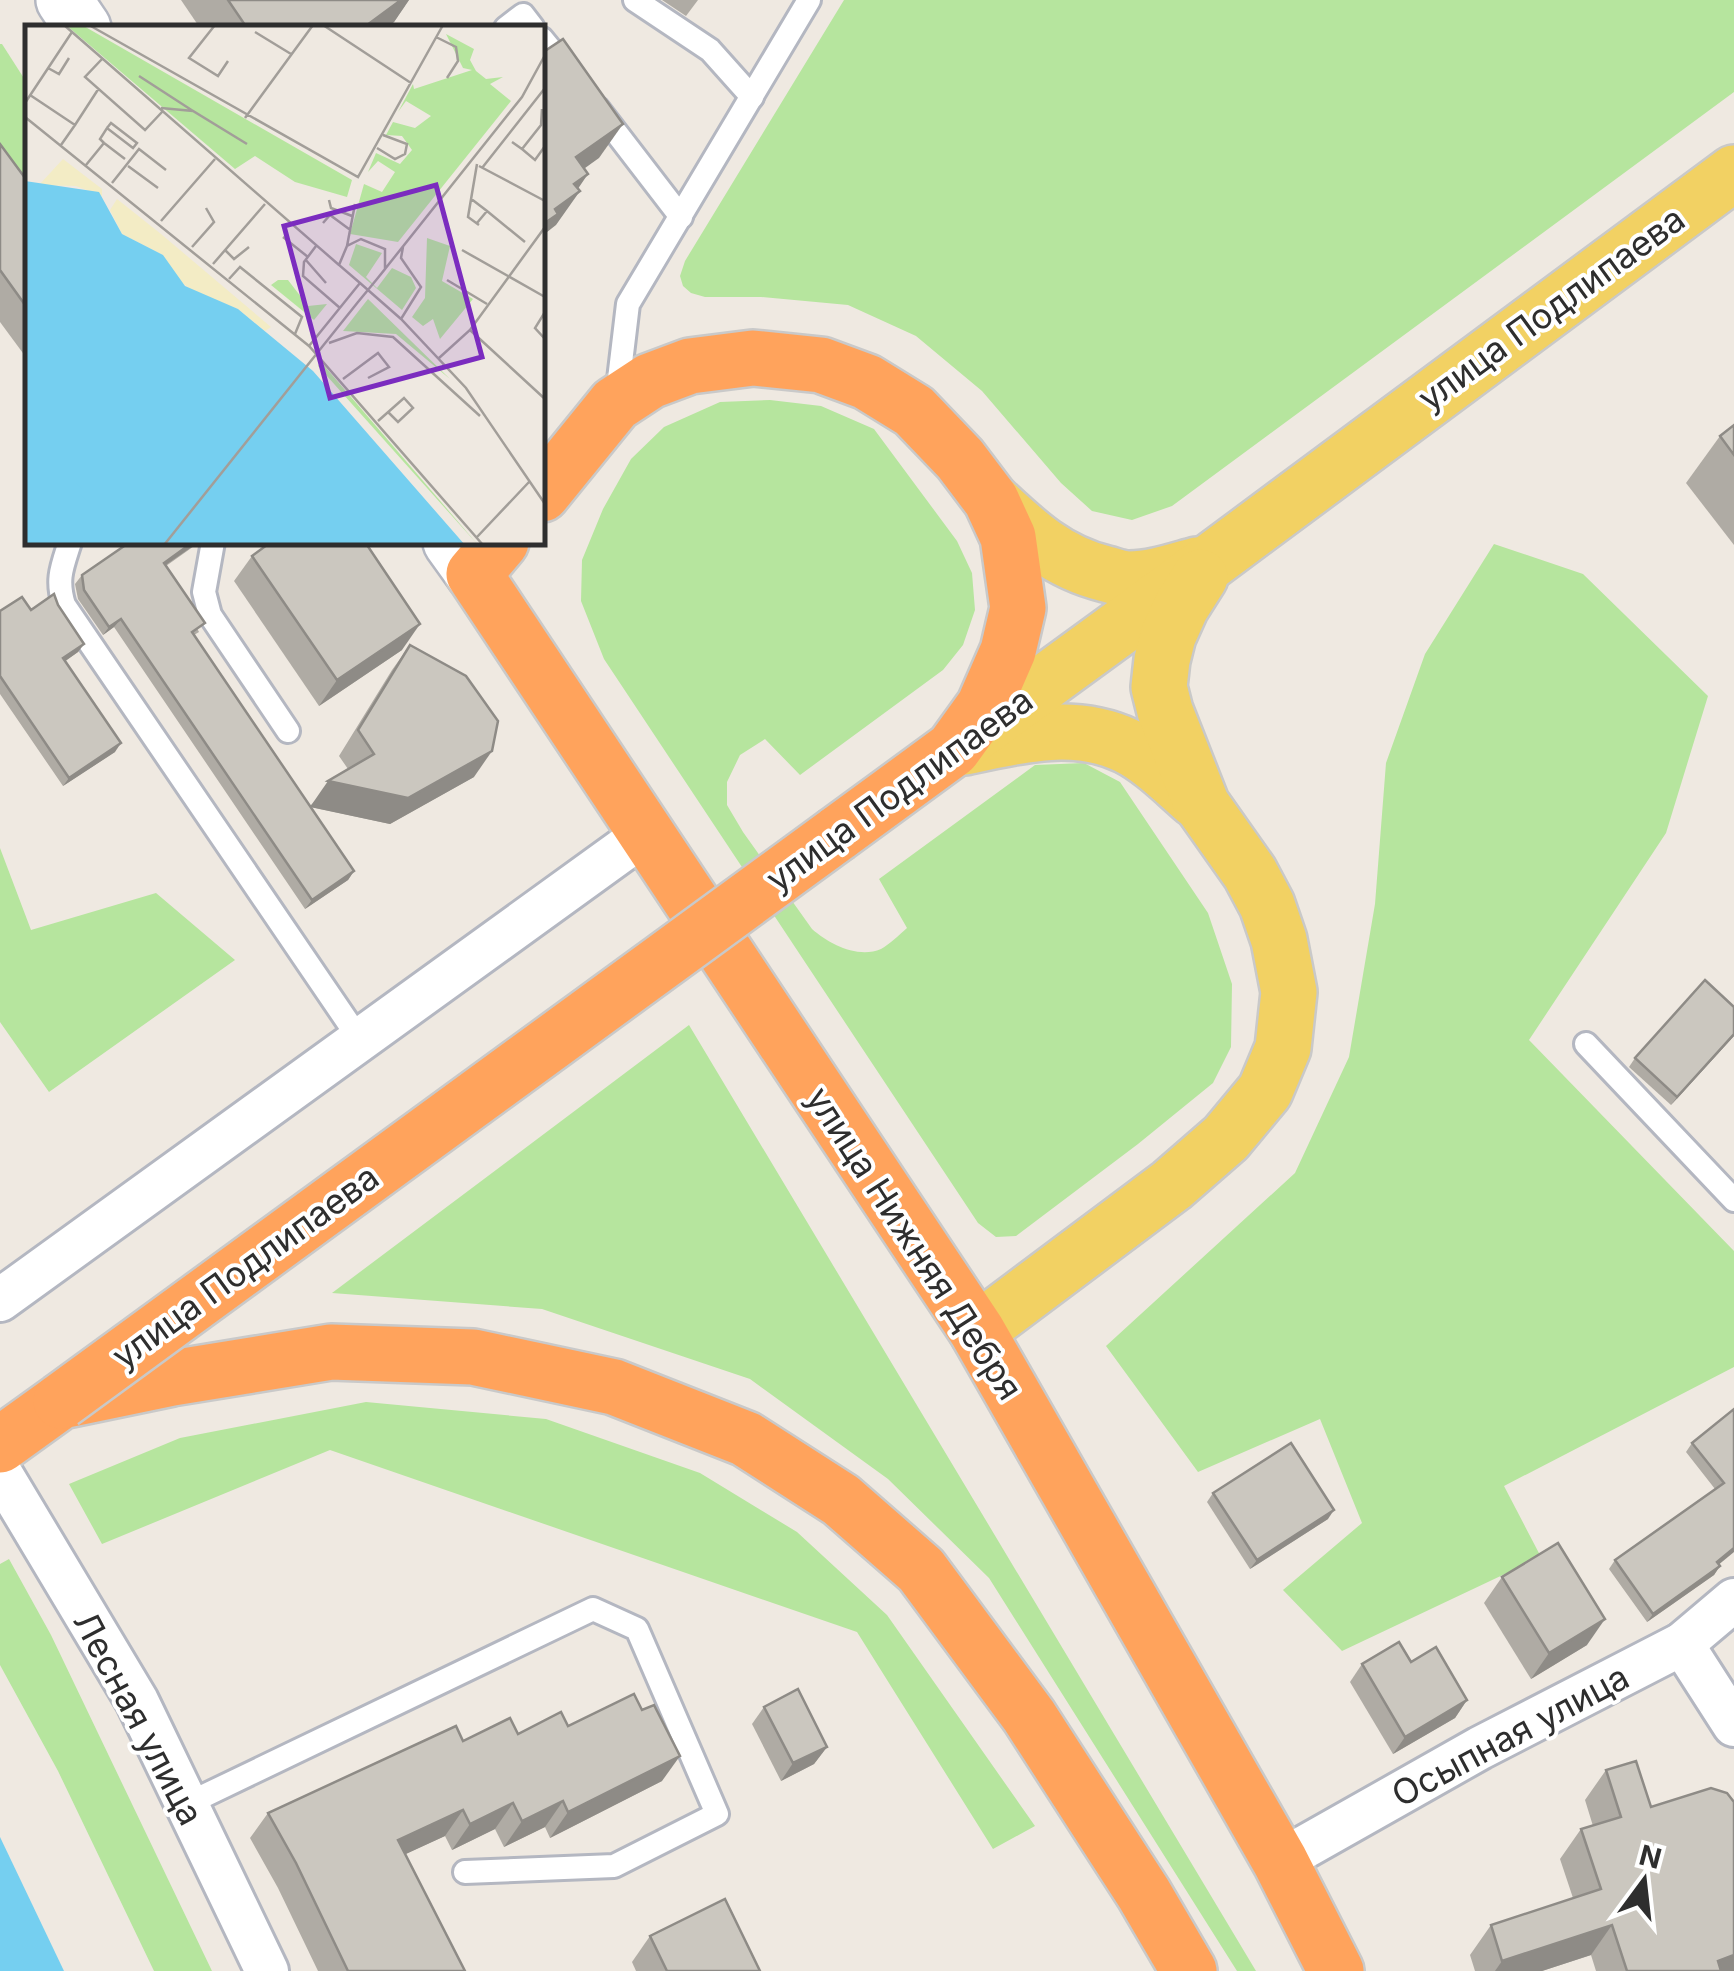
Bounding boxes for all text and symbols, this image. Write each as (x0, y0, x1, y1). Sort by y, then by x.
inset map (25, 25, 545, 545)
street label: улица Подлипаева (1410, 197, 1692, 419)
street label: улица Подлипаева (758, 678, 1040, 900)
street label: улица Нижняя Дебря (798, 1079, 1032, 1407)
street label: улица Подлипаева (104, 1155, 386, 1377)
street label: Лесная улица (65, 1604, 213, 1832)
street label: Осыпная улица (1384, 1655, 1636, 1815)
north arrow (1594, 1831, 1694, 1931)
text: N (1636, 1838, 1665, 1876)

